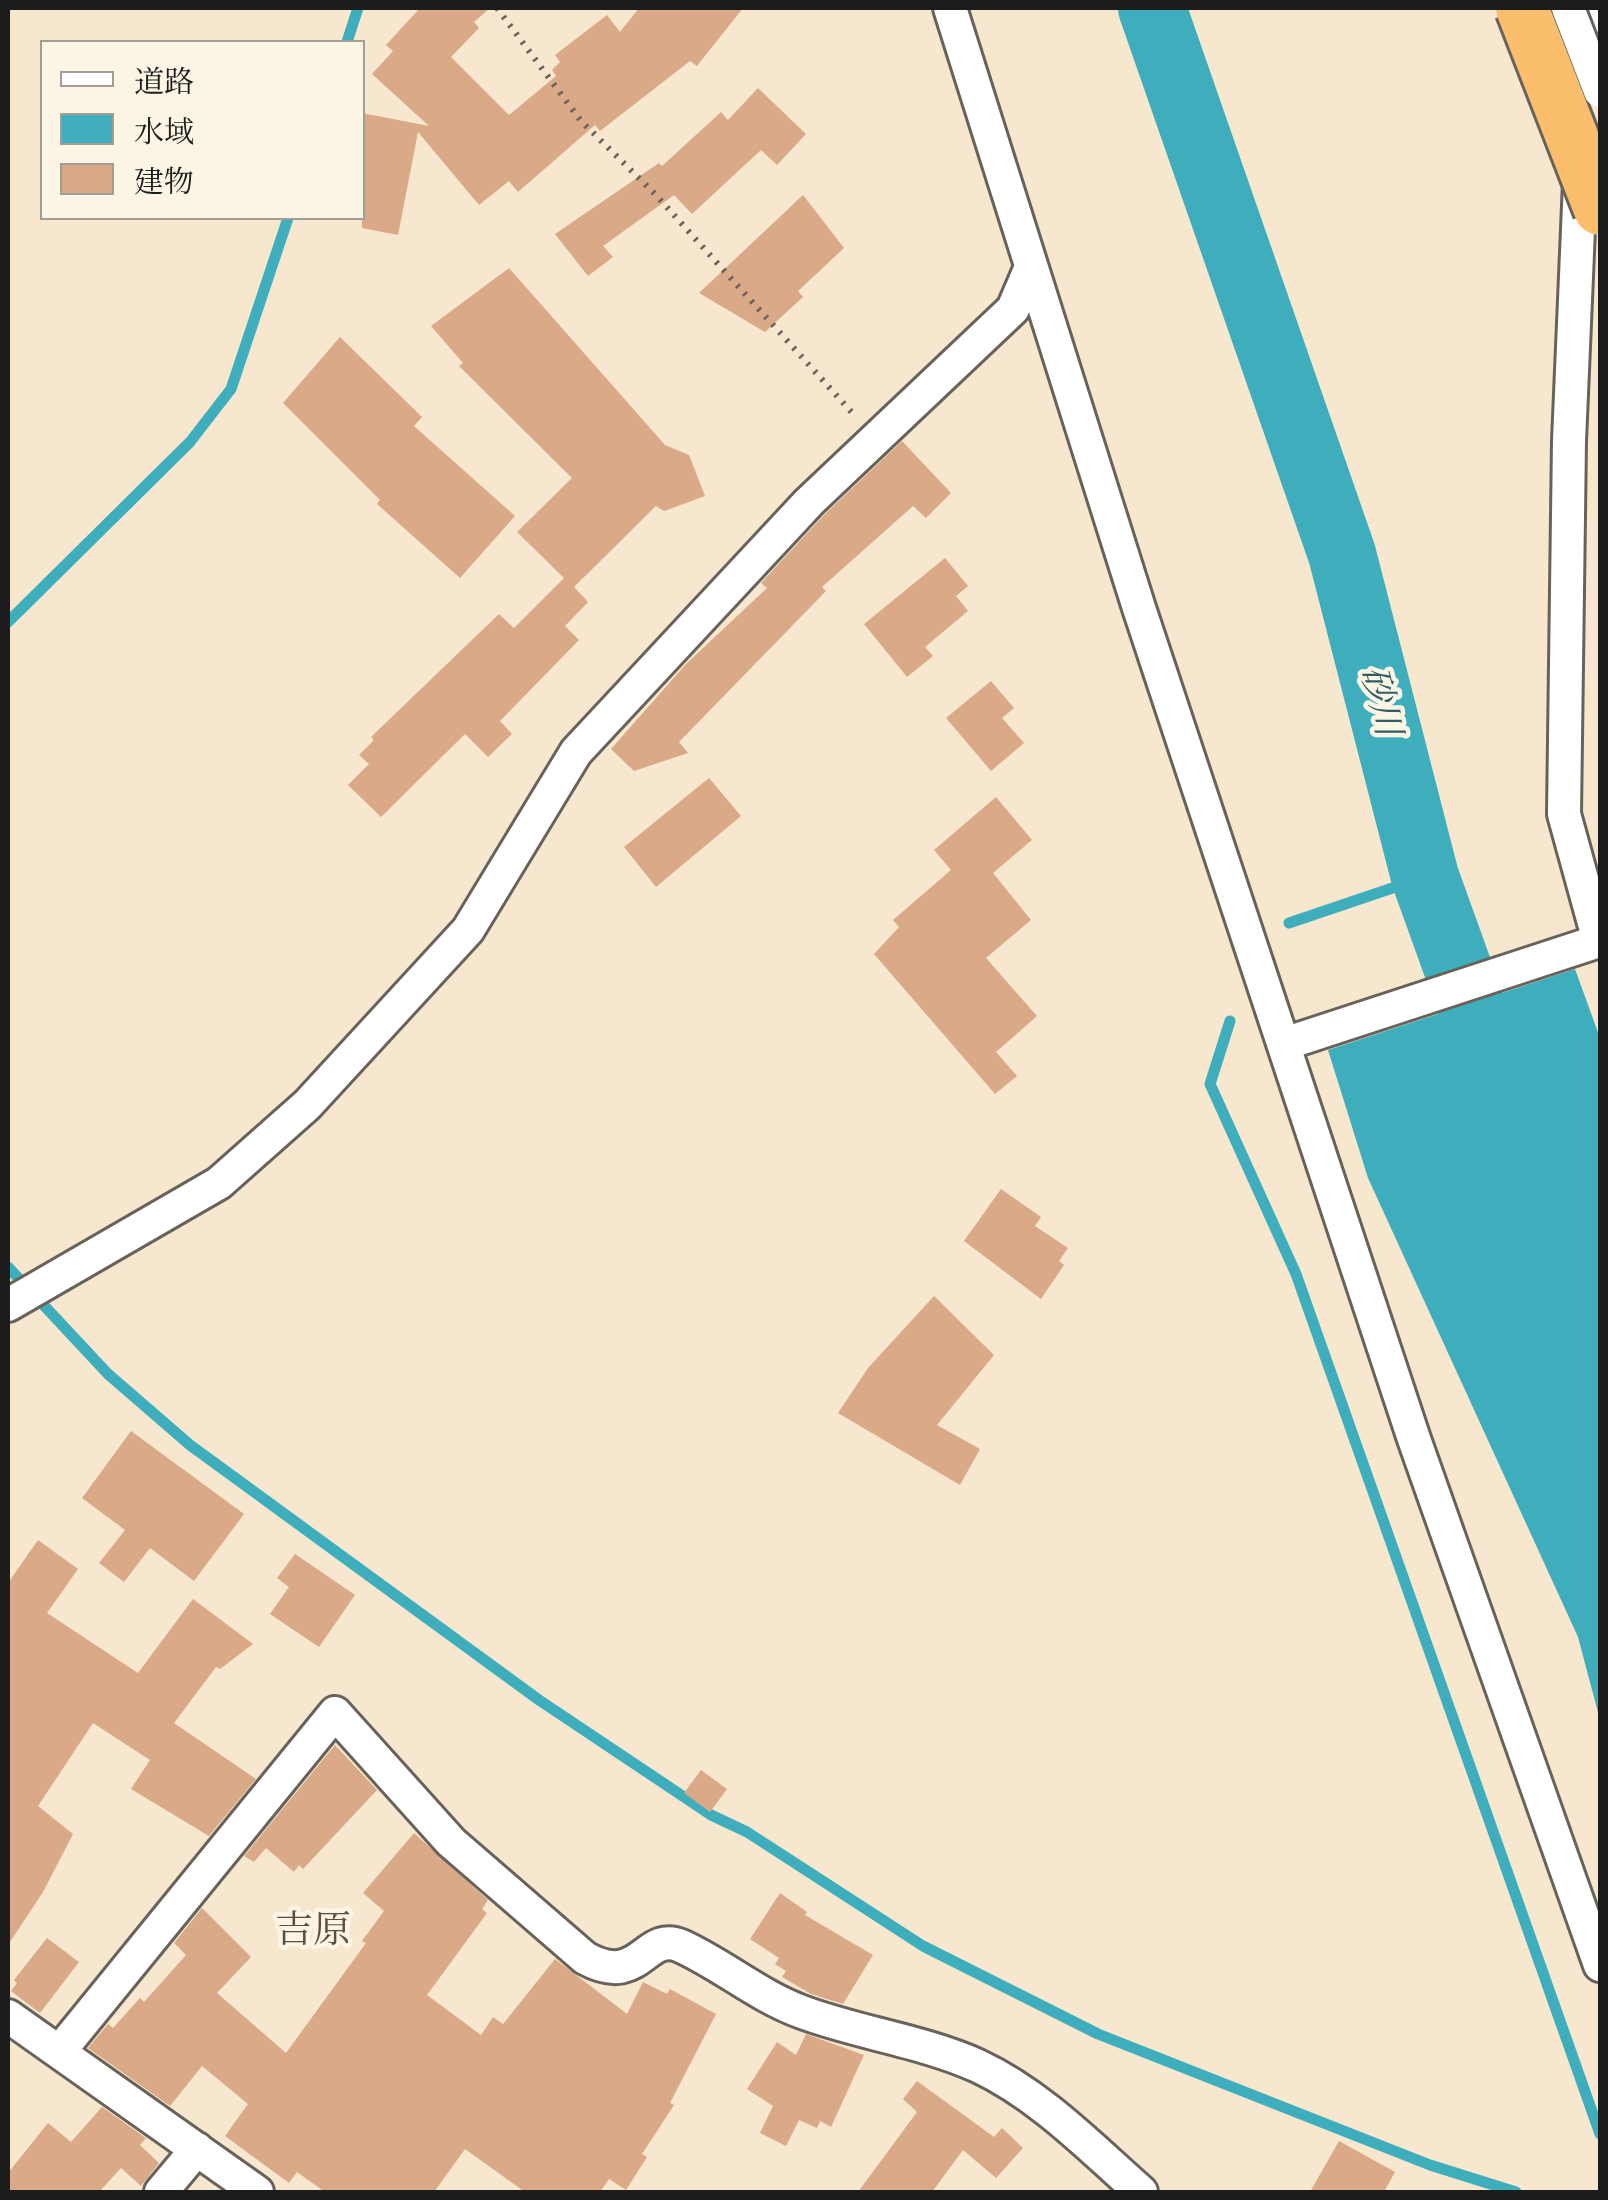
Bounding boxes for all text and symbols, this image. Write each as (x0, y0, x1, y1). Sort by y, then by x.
legend (40, 40, 365, 220)
text: 道路 (134, 63, 194, 100)
text: 水域 (134, 113, 194, 150)
text: 建物 (134, 163, 194, 200)
water label: 砂川 (1351, 662, 1409, 740)
district label: 吉原 (275, 1908, 351, 1954)

